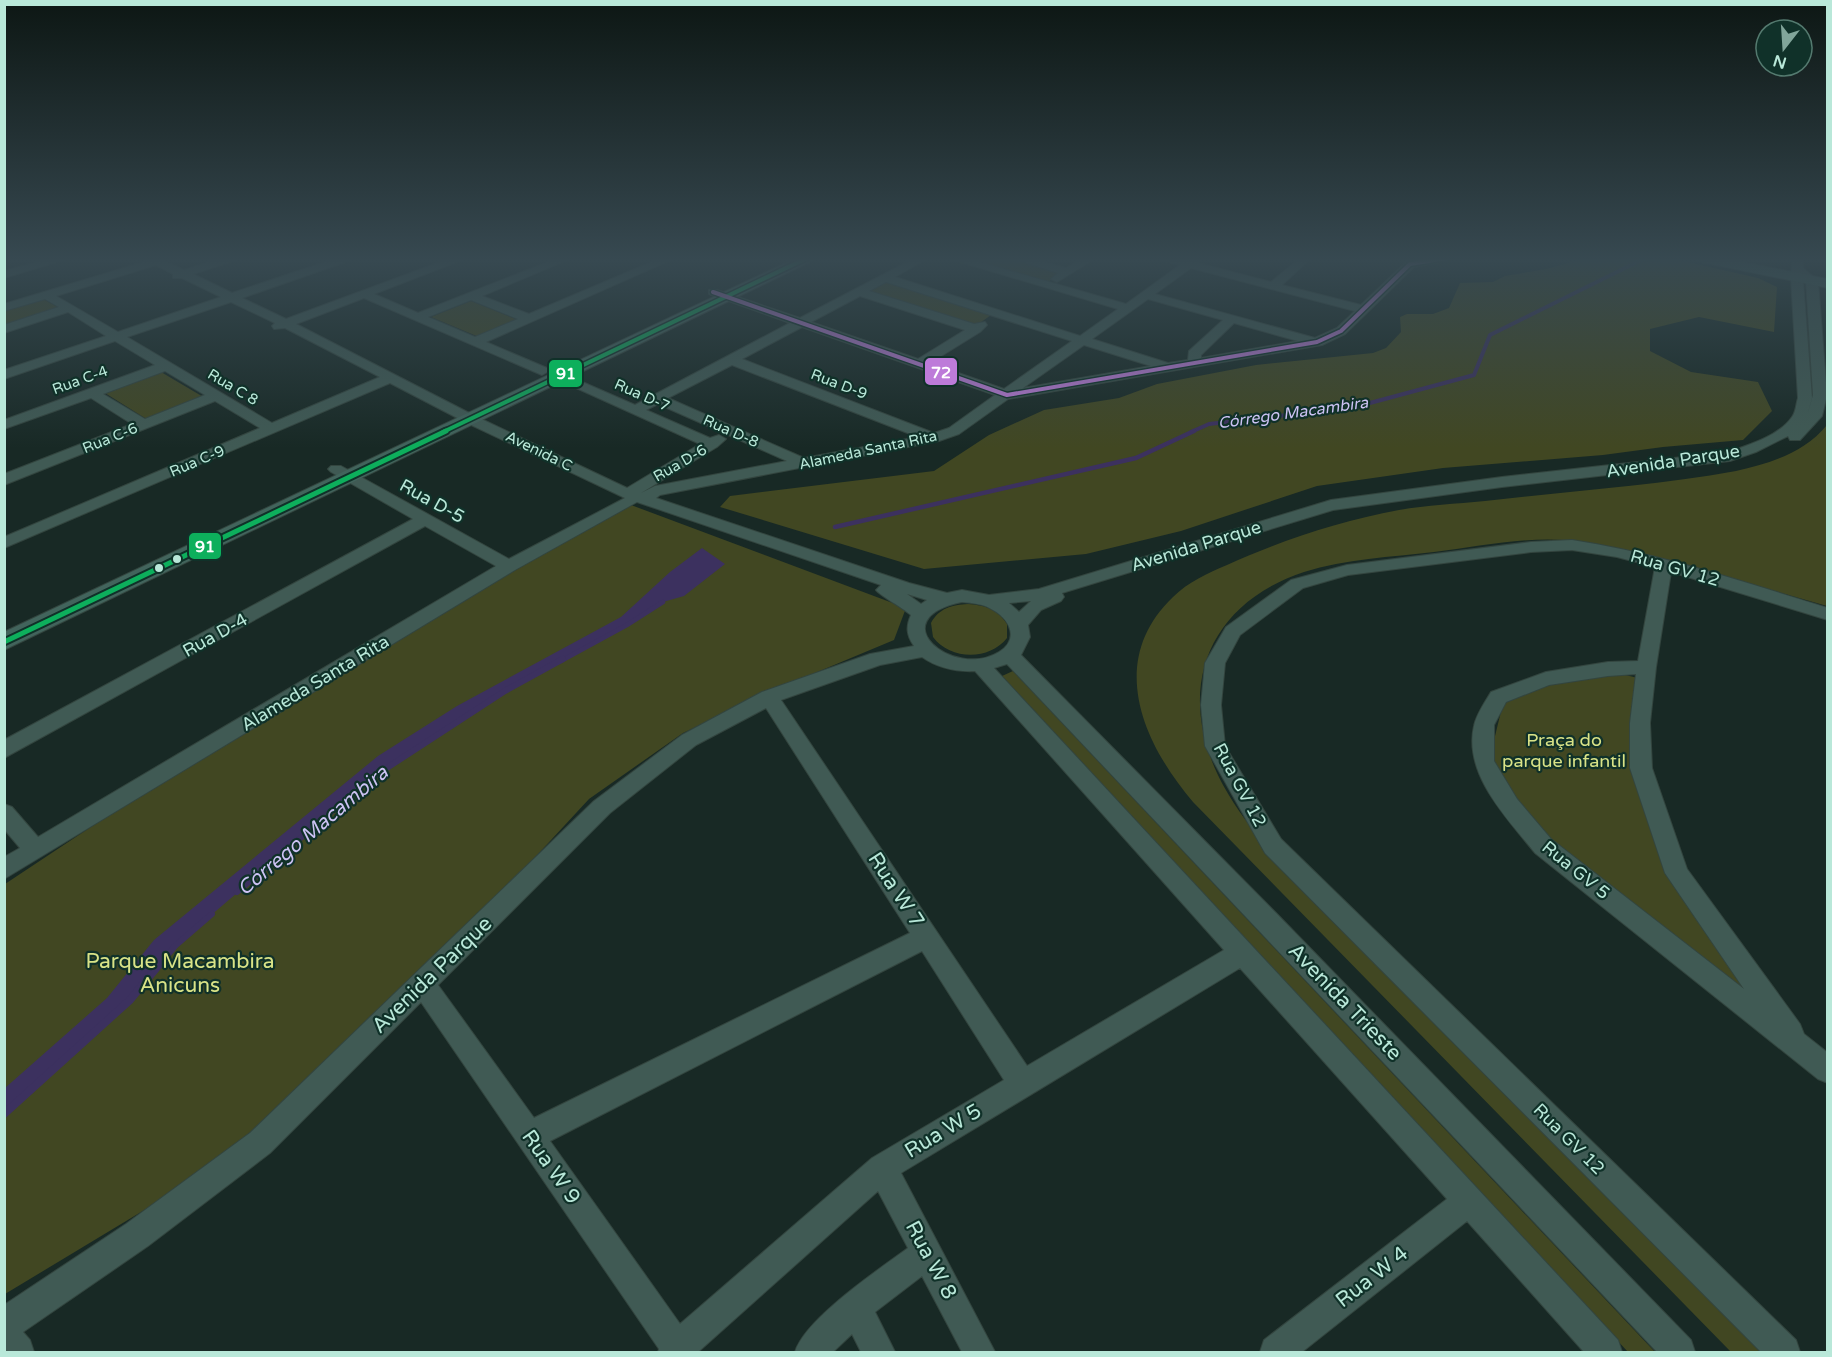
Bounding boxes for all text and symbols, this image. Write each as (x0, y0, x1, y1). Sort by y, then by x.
north arrow (1754, 18, 1814, 78)
text: N (1771, 50, 1789, 73)
line badge: 72 (924, 357, 958, 386)
line badge: 91 (548, 359, 583, 388)
street label: Rua C-4 (50, 362, 110, 398)
text: 72 (931, 363, 951, 383)
text: 91 (556, 364, 576, 384)
street label: Rua C 8 (204, 365, 262, 409)
street label: Rua D-9 (808, 365, 870, 403)
street label: Rua D-7 (612, 375, 672, 415)
water label: Córrego Macambira (1217, 392, 1370, 433)
street label: Rua D-8 (700, 411, 762, 451)
street label: Rua C-6 (80, 419, 140, 457)
street label: Avenida C (503, 427, 575, 475)
street label: Alameda Santa Rita (797, 427, 939, 473)
street label: Rua D-6 (650, 440, 710, 486)
street label: Avenida Parque (1605, 440, 1741, 482)
street label: Rua C-9 (167, 441, 227, 481)
street label: Rua D-5 (396, 474, 468, 528)
street label: Avenida Parque (1128, 516, 1264, 576)
line badge: 91 (188, 532, 222, 560)
text: 91 (195, 537, 215, 557)
street label: Rua GV 12 (1628, 545, 1722, 591)
unlabelled marker (171, 553, 183, 565)
unlabelled marker (153, 562, 165, 574)
street label: Rua D-4 (179, 608, 251, 662)
street label: Alameda Santa Rita (237, 630, 393, 736)
park label: Praça do parque infantil (1502, 729, 1626, 772)
street label: Rua GV 12 (1209, 739, 1271, 831)
water label: Córrego Macambira (233, 760, 394, 901)
street label: Rua GV 5 (1538, 836, 1614, 904)
street label: Rua W 7 (862, 848, 930, 932)
street label: Avenida Parque (367, 911, 497, 1039)
street label: Avenida Trieste (1283, 938, 1407, 1066)
park label: Parque Macambira Anicuns (85, 949, 275, 998)
street label: Rua W 5 (900, 1098, 986, 1164)
street label: Rua GV 12 (1529, 1099, 1609, 1179)
street label: Rua W 9 (516, 1125, 586, 1209)
street label: Rua W 8 (900, 1217, 962, 1303)
street label: Rua W 4 (1331, 1241, 1413, 1313)

